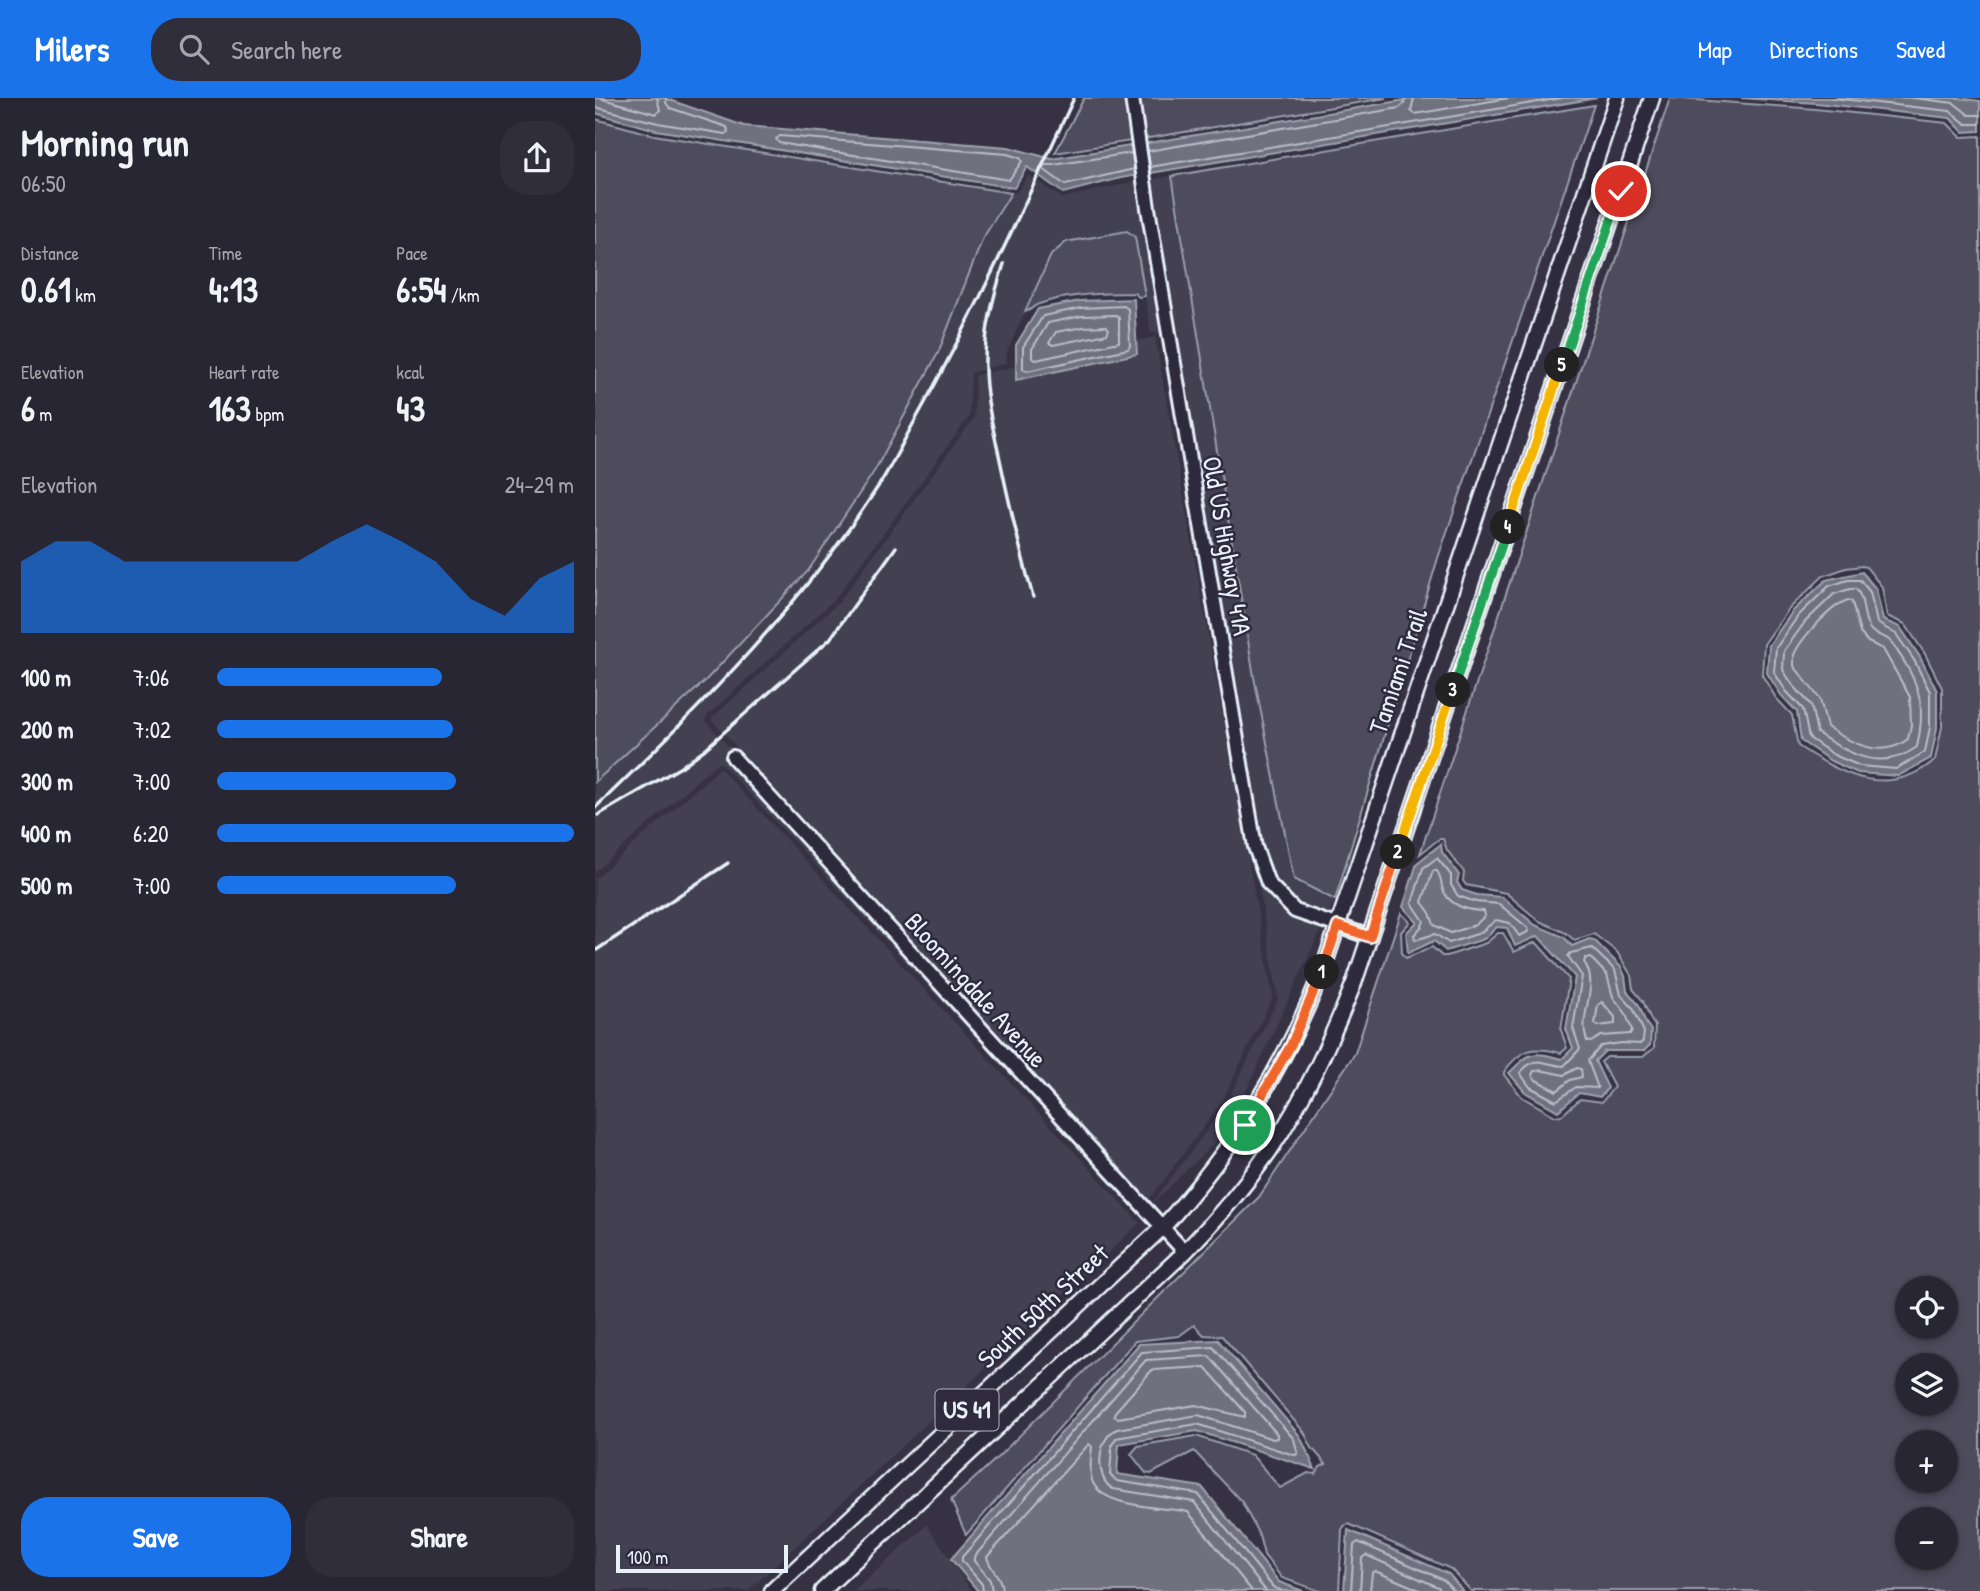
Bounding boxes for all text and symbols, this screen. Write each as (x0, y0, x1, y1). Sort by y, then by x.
search box (151, 18, 641, 81)
text: Milers (35, 27, 109, 71)
icon: search (175, 30, 213, 68)
text: Search here (231, 32, 342, 67)
text: Map (1698, 33, 1732, 65)
text: Directions (1770, 33, 1858, 65)
text: Saved (1896, 33, 1945, 65)
text: Morning run (21, 116, 189, 168)
button: share (500, 121, 574, 195)
pin (1591, 161, 1651, 221)
text: 06:50 (21, 168, 66, 199)
icon: check (1602, 172, 1640, 210)
text: Distance (21, 240, 79, 266)
text: Time (209, 240, 242, 266)
text: Pace (396, 240, 428, 266)
text: 0.61 (21, 266, 71, 313)
text: 4:13 (209, 266, 258, 313)
text: 6:54 (396, 266, 446, 313)
text: km (71, 282, 96, 308)
text: /km (446, 282, 480, 308)
pin: 5 (1545, 348, 1579, 382)
text: 5 (1557, 351, 1566, 377)
text: Elevation (21, 359, 84, 385)
text: Heart rate (209, 359, 280, 385)
text: kcal (396, 359, 424, 385)
text: 6 (21, 385, 35, 432)
text: 163 (209, 385, 251, 432)
text: 43 (396, 385, 425, 432)
text: m (35, 401, 52, 427)
text: bpm (251, 401, 284, 427)
street label: Old US Highway 41A (1195, 454, 1261, 639)
text: Elevation (21, 469, 97, 500)
text: 24–29 m (505, 469, 574, 500)
pin: 4 (1490, 510, 1525, 544)
text: 4 (1504, 513, 1511, 539)
street label: Tamiami Trail (1360, 603, 1435, 738)
text: 100 m (21, 662, 71, 693)
text: 7:06 (133, 662, 169, 693)
pin: 3 (1435, 672, 1471, 708)
text: 3 (1448, 676, 1457, 702)
text: 200 m (21, 714, 73, 745)
text: 7:02 (133, 714, 171, 745)
text: 300 m (21, 766, 73, 797)
text: 7:00 (133, 766, 170, 797)
text: 400 m (21, 818, 71, 849)
text: 6:20 (133, 818, 169, 849)
pin: 2 (1381, 834, 1415, 870)
text: 2 (1393, 838, 1402, 864)
text: 500 m (21, 870, 72, 901)
text: 7:00 (133, 870, 170, 901)
street label: Bloomingdale Avenue (897, 905, 1055, 1075)
pin: 1 (1305, 954, 1339, 990)
text: 1 (1318, 958, 1325, 984)
pin (1215, 1095, 1275, 1155)
icon: arrive (1226, 1106, 1264, 1144)
street label: South 50th Street (969, 1235, 1117, 1376)
map controls (1895, 1276, 1958, 1570)
button: locate (1895, 1276, 1958, 1339)
button: layers (1895, 1353, 1958, 1416)
road number: US 41 (935, 1390, 999, 1430)
button: + (1895, 1430, 1958, 1493)
button: Save (21, 1497, 291, 1577)
button: Share (305, 1497, 574, 1577)
button: − (1895, 1507, 1958, 1570)
scale bar (616, 1542, 787, 1574)
text: 100 m (627, 1544, 668, 1570)

